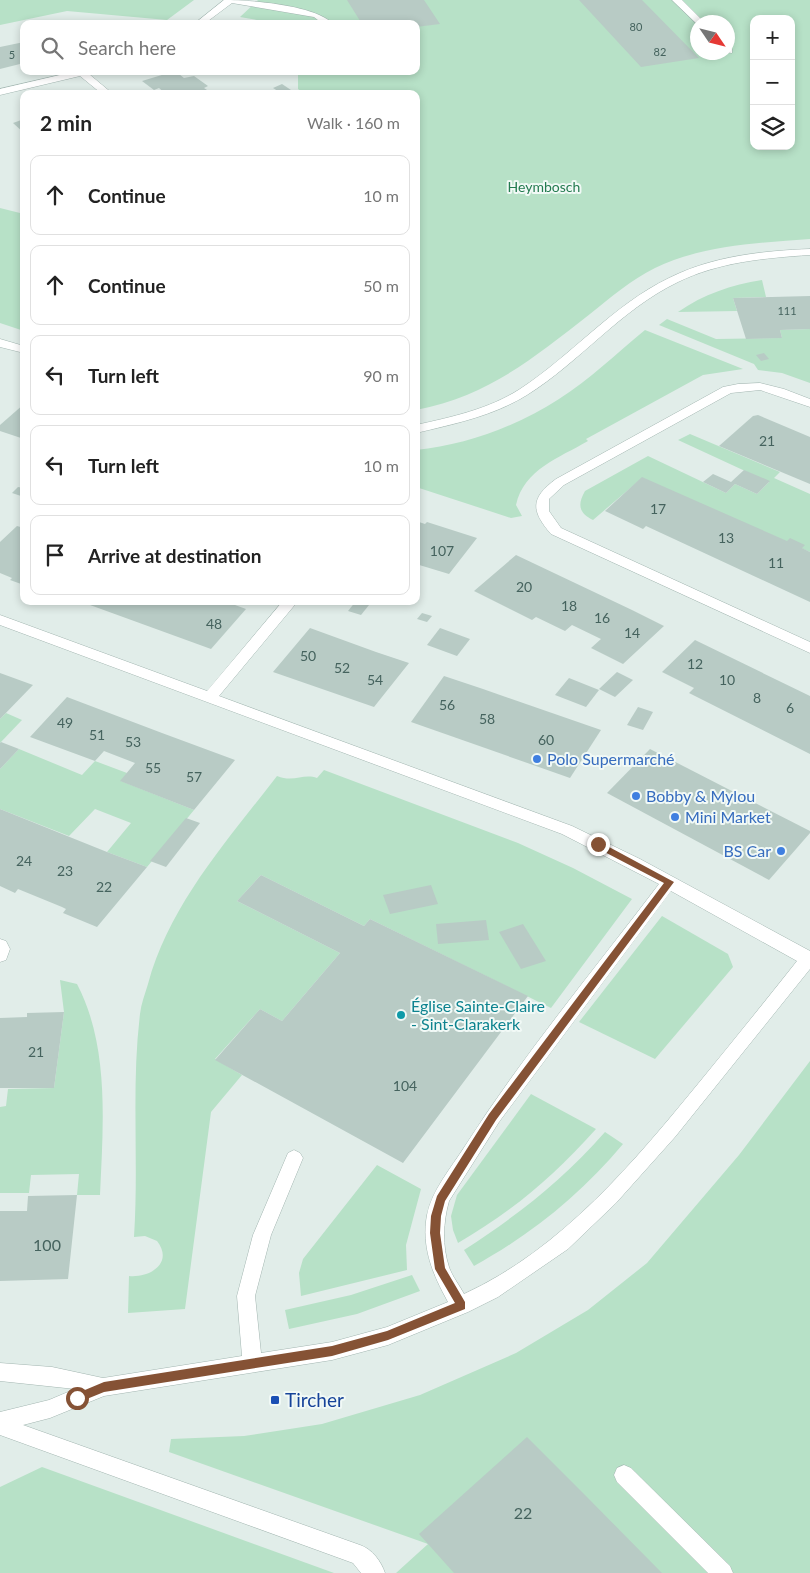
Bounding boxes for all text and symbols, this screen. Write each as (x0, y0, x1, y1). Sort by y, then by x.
north arrow (690, 15, 735, 60)
map controls (750, 15, 795, 150)
button: + (750, 15, 795, 60)
search box (20, 20, 420, 75)
house number: 80 (630, 20, 643, 33)
icon: search (38, 34, 66, 62)
text: Search here (78, 36, 176, 59)
house number: 82 (654, 45, 666, 58)
house number: 5 (9, 48, 15, 61)
button: − (750, 60, 795, 105)
button: layers (750, 105, 795, 150)
text: 2 min (40, 110, 92, 135)
text: Walk · 160 m (307, 113, 400, 132)
park label: Heymbosch (508, 178, 580, 195)
icon: ahead (41, 181, 69, 209)
text: Continue (88, 184, 166, 207)
text: 10 m (363, 186, 399, 205)
icon: ahead (41, 271, 69, 299)
text: Continue (88, 274, 166, 297)
text: 50 m (363, 276, 399, 295)
house number: 111 (777, 304, 797, 317)
icon: left (41, 361, 69, 389)
text: Turn left (88, 364, 159, 387)
text: 90 m (363, 366, 399, 385)
house number: 21 (759, 432, 775, 449)
icon: left (41, 451, 69, 479)
text: Turn left (88, 454, 159, 477)
text: 10 m (363, 456, 399, 475)
house number: 17 (650, 500, 666, 517)
house number: 13 (718, 529, 734, 546)
icon: arrive (41, 541, 69, 569)
house number: 107 (430, 542, 454, 559)
text: Arrive at destination (88, 544, 261, 567)
house number: 11 (768, 554, 784, 571)
house number: 20 (516, 578, 532, 595)
house number: 18 (561, 597, 577, 614)
house number: 16 (594, 609, 610, 626)
house number: 48 (206, 615, 222, 632)
house number: 14 (624, 624, 640, 641)
house number: 50 (300, 647, 316, 664)
house number: 12 (687, 655, 703, 672)
house number: 52 (334, 659, 350, 676)
house number: 54 (367, 671, 383, 688)
house number: 10 (719, 671, 735, 688)
house number: 8 (753, 689, 761, 706)
house number: 56 (439, 696, 455, 713)
house number: 6 (786, 699, 794, 716)
house number: 58 (479, 710, 495, 727)
house number: 49 (57, 714, 73, 731)
house number: 51 (89, 726, 105, 743)
house number: 60 (538, 731, 554, 748)
house number: 53 (125, 733, 141, 750)
place label: Polo Supermarché (547, 749, 675, 768)
marker: Polo Supermarché (531, 753, 543, 765)
house number: 55 (145, 759, 161, 776)
house number: 57 (186, 768, 202, 785)
place label: Bobby & Mylou (646, 786, 755, 805)
marker: Bobby & Mylou (630, 790, 642, 802)
place label: Mini Market (685, 807, 771, 826)
marker: Mini Market (669, 811, 681, 823)
route end (587, 833, 610, 856)
place label: BS Car (723, 841, 771, 860)
marker: BS Car (775, 845, 787, 857)
house number: 24 (16, 852, 32, 869)
house number: 23 (57, 862, 73, 879)
house number: 22 (96, 878, 112, 895)
place label: Église Sainte-Claire - Sint-Clarakerk (411, 996, 545, 1033)
marker: Église Sainte-Claire - Sint-Clarakerk (395, 1009, 407, 1021)
house number: 21 (28, 1043, 44, 1060)
house number: 104 (393, 1077, 417, 1094)
house number: 100 (33, 1235, 61, 1254)
route start (66, 1387, 89, 1410)
place label: Tircher (285, 1388, 344, 1411)
marker: Tircher (269, 1394, 281, 1406)
house number: 22 (514, 1503, 532, 1522)

